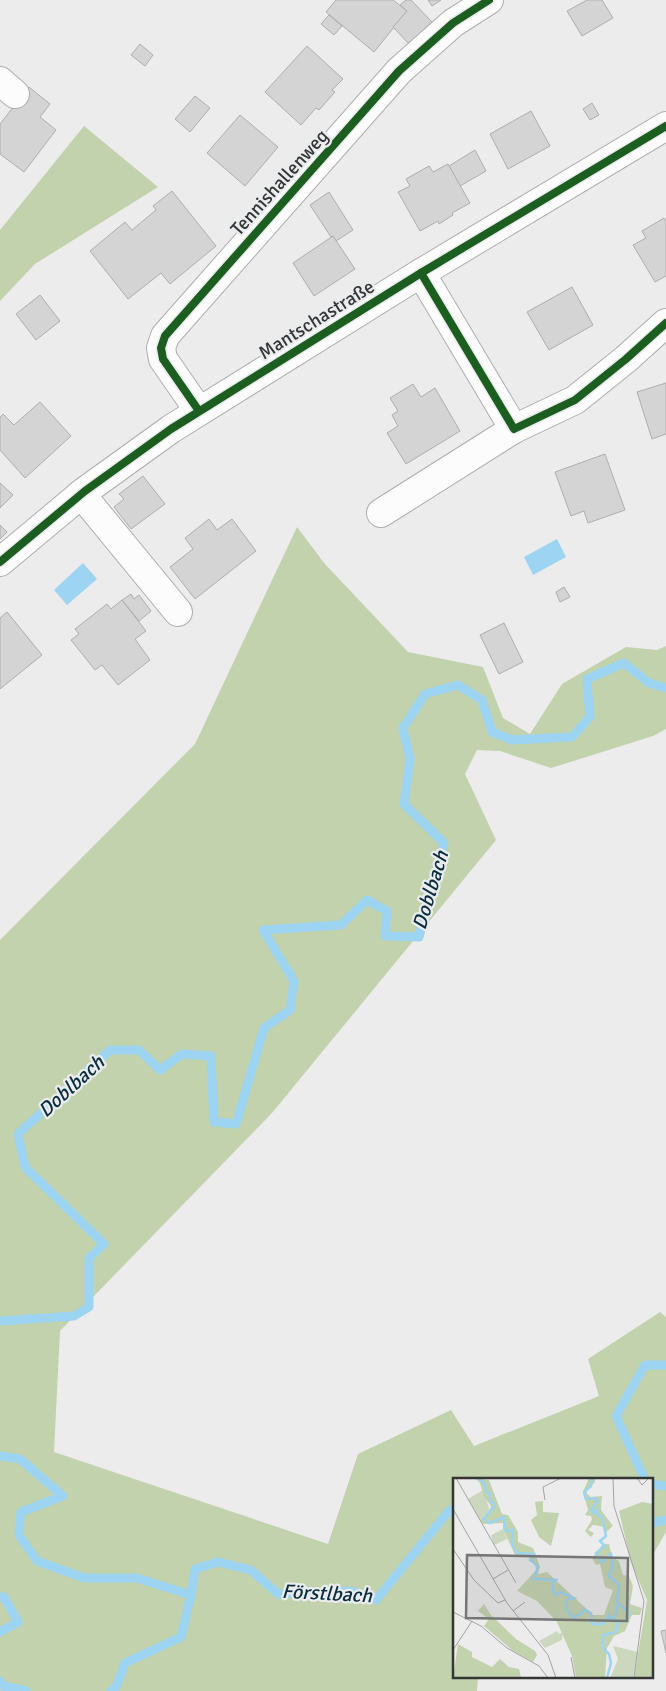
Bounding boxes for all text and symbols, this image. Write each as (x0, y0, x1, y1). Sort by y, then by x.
street label: Tennishallenweg (226, 125, 334, 241)
street label: Mantschastraße (254, 275, 379, 365)
water label: Doblbach (407, 847, 455, 932)
water label: Doblbach (33, 1049, 111, 1123)
inset map (453, 1478, 654, 1678)
water label: Förstlbach (281, 1579, 374, 1608)

